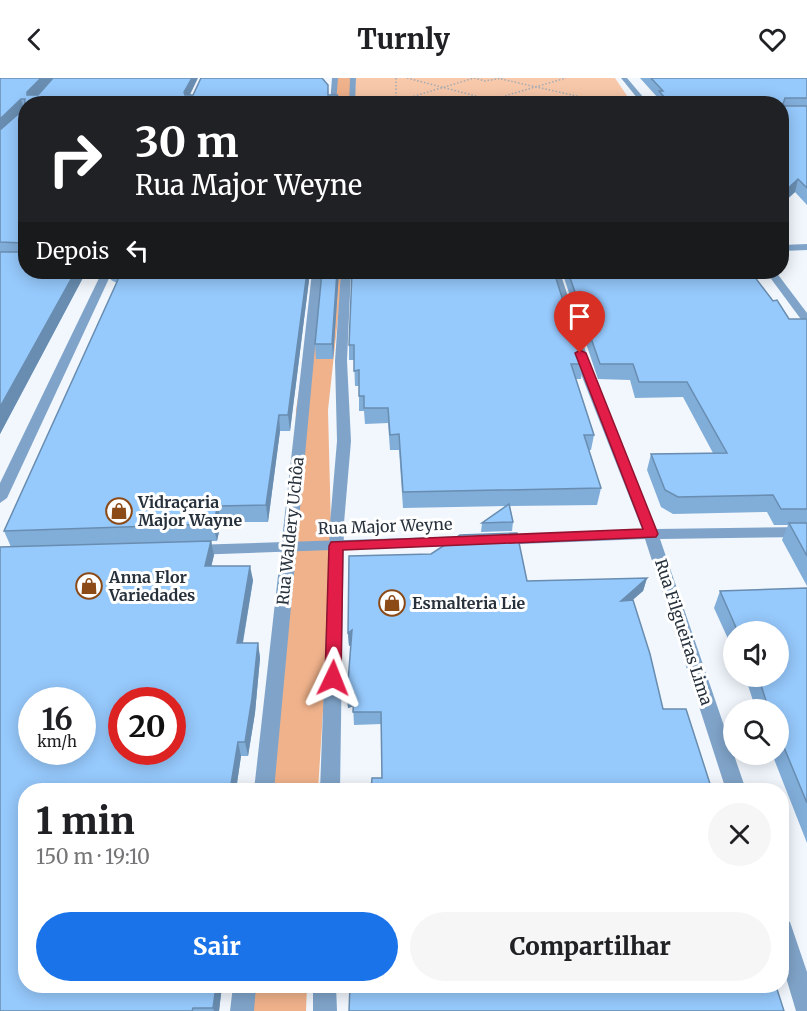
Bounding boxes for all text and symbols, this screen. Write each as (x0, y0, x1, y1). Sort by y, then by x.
text: Turnly (357, 22, 450, 56)
icon: back (18, 23, 51, 56)
icon: heart (756, 23, 789, 56)
text: 30 m (135, 116, 239, 168)
icon: right (36, 120, 114, 198)
text: Rua Major Weyne (135, 168, 362, 202)
icon: left (121, 234, 154, 267)
text: Depois (36, 237, 109, 265)
pin (554, 291, 605, 353)
icon: arrive (563, 300, 596, 333)
street label: Rua Waldery Uchôa (272, 455, 308, 606)
place label: Vidraçaria Major Wayne (137, 492, 243, 530)
shop icon: Vidraçaria Major Wayne (104, 496, 134, 526)
street label: Rua Major Weyne (317, 514, 453, 538)
street label: Rua Filgueiras Lima (651, 556, 717, 708)
place label: Anna Flor Variedades (108, 567, 195, 605)
shop icon: Anna Flor Variedades (74, 571, 104, 601)
shop icon: Esmalteria Lie (377, 588, 407, 618)
place label: Esmalteria Lie (412, 593, 526, 613)
map controls (723, 621, 789, 765)
button: sound (723, 621, 789, 687)
position arrow (301, 646, 365, 710)
speed limit sign: 20 (108, 687, 186, 765)
button: search (723, 699, 789, 765)
text: 16 (41, 700, 73, 738)
text: km/h (37, 732, 77, 751)
text: 1 min (36, 799, 135, 844)
button: close (708, 803, 771, 866)
text: 150 m · 19:10 (36, 844, 150, 869)
button: Sair (36, 912, 398, 981)
button: Compartilhar (410, 912, 771, 981)

